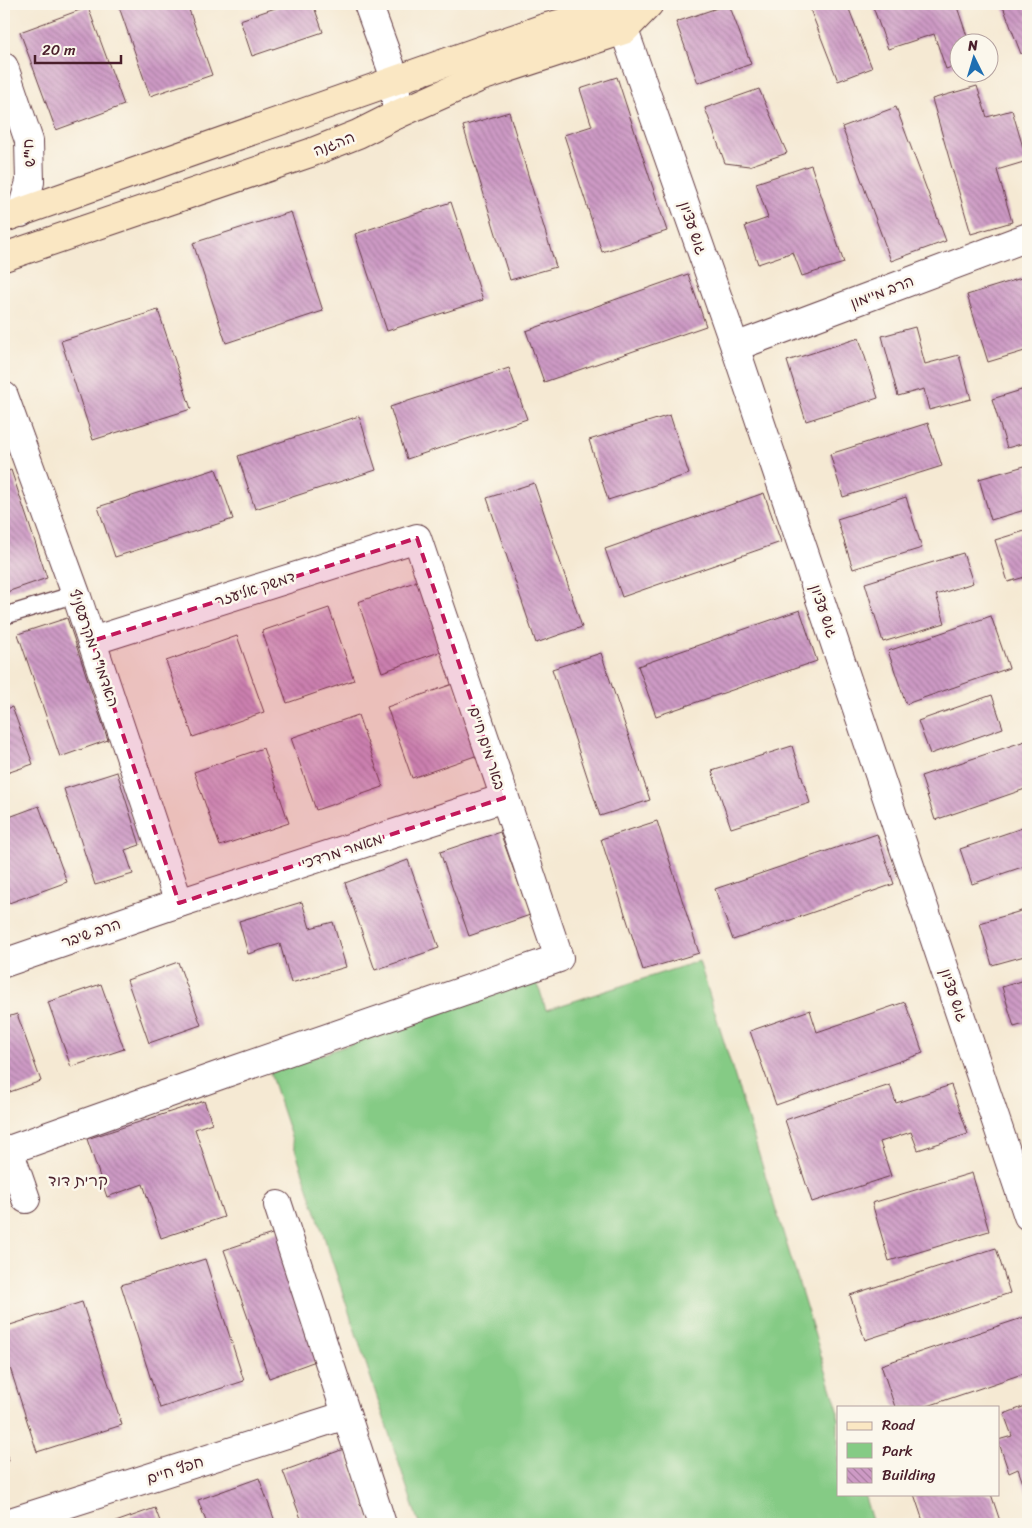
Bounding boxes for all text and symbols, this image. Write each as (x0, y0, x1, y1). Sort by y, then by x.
scale bar (35, 32, 121, 64)
north arrow (950, 32, 1000, 82)
text: N (966, 33, 979, 59)
text: 20 m (42, 37, 76, 63)
street label: ההגנה (309, 124, 359, 164)
street label: חי"ש (15, 138, 43, 168)
street label: גוש עציון (672, 198, 714, 258)
street label: הרב מיימון (846, 268, 918, 316)
street label: דמשק אליעזר (211, 564, 299, 614)
street label: גוש עציון (803, 581, 845, 641)
street label: האדמו"ר מקרעשניף (62, 585, 126, 711)
street label: באר מים חיים (461, 703, 513, 793)
street label: מאמר מרדכי (298, 826, 386, 876)
street label: הרב שיבר (58, 911, 124, 955)
street label: גוש עציון (933, 965, 975, 1025)
district label: קרית דוד (48, 1166, 108, 1195)
legend (837, 1406, 1000, 1496)
text: Road (882, 1412, 915, 1438)
text: Park (882, 1438, 913, 1464)
street label: חפץ חיים (143, 1449, 207, 1491)
text: Building (882, 1462, 936, 1488)

